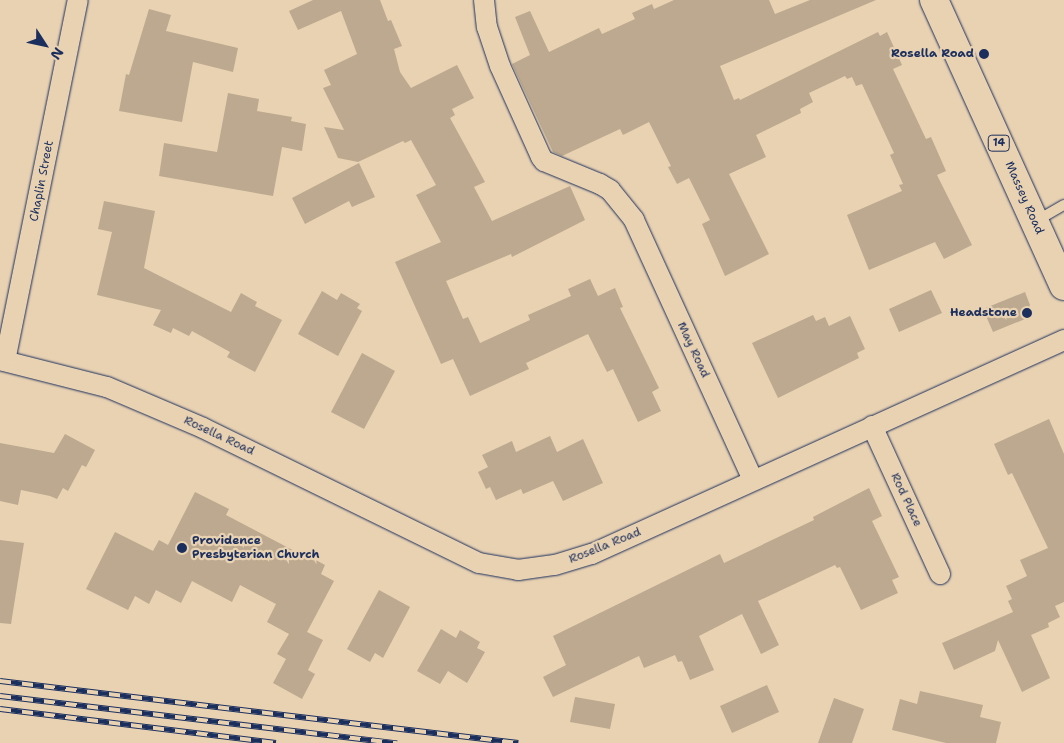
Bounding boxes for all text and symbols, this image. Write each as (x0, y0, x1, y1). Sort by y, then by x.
north arrow (20, 20, 70, 70)
text: N (47, 44, 68, 63)
place label: Rosella Road (891, 47, 974, 61)
marker: Rosella Road (978, 48, 990, 60)
road number: 14 (988, 134, 1010, 152)
street label: Chaplin Street (27, 139, 57, 223)
street label: Massey Road (1002, 159, 1046, 237)
place label: Headstone (950, 306, 1017, 320)
marker: Headstone (1021, 307, 1033, 319)
street label: May Road (674, 320, 712, 380)
street label: Rosella Road (181, 413, 257, 459)
street label: Rod Place (887, 471, 925, 529)
street label: Rosella Road (567, 525, 643, 567)
place label: Providence Presbyterian Church (192, 534, 319, 562)
marker: Providence Presbyterian Church (176, 542, 188, 554)

